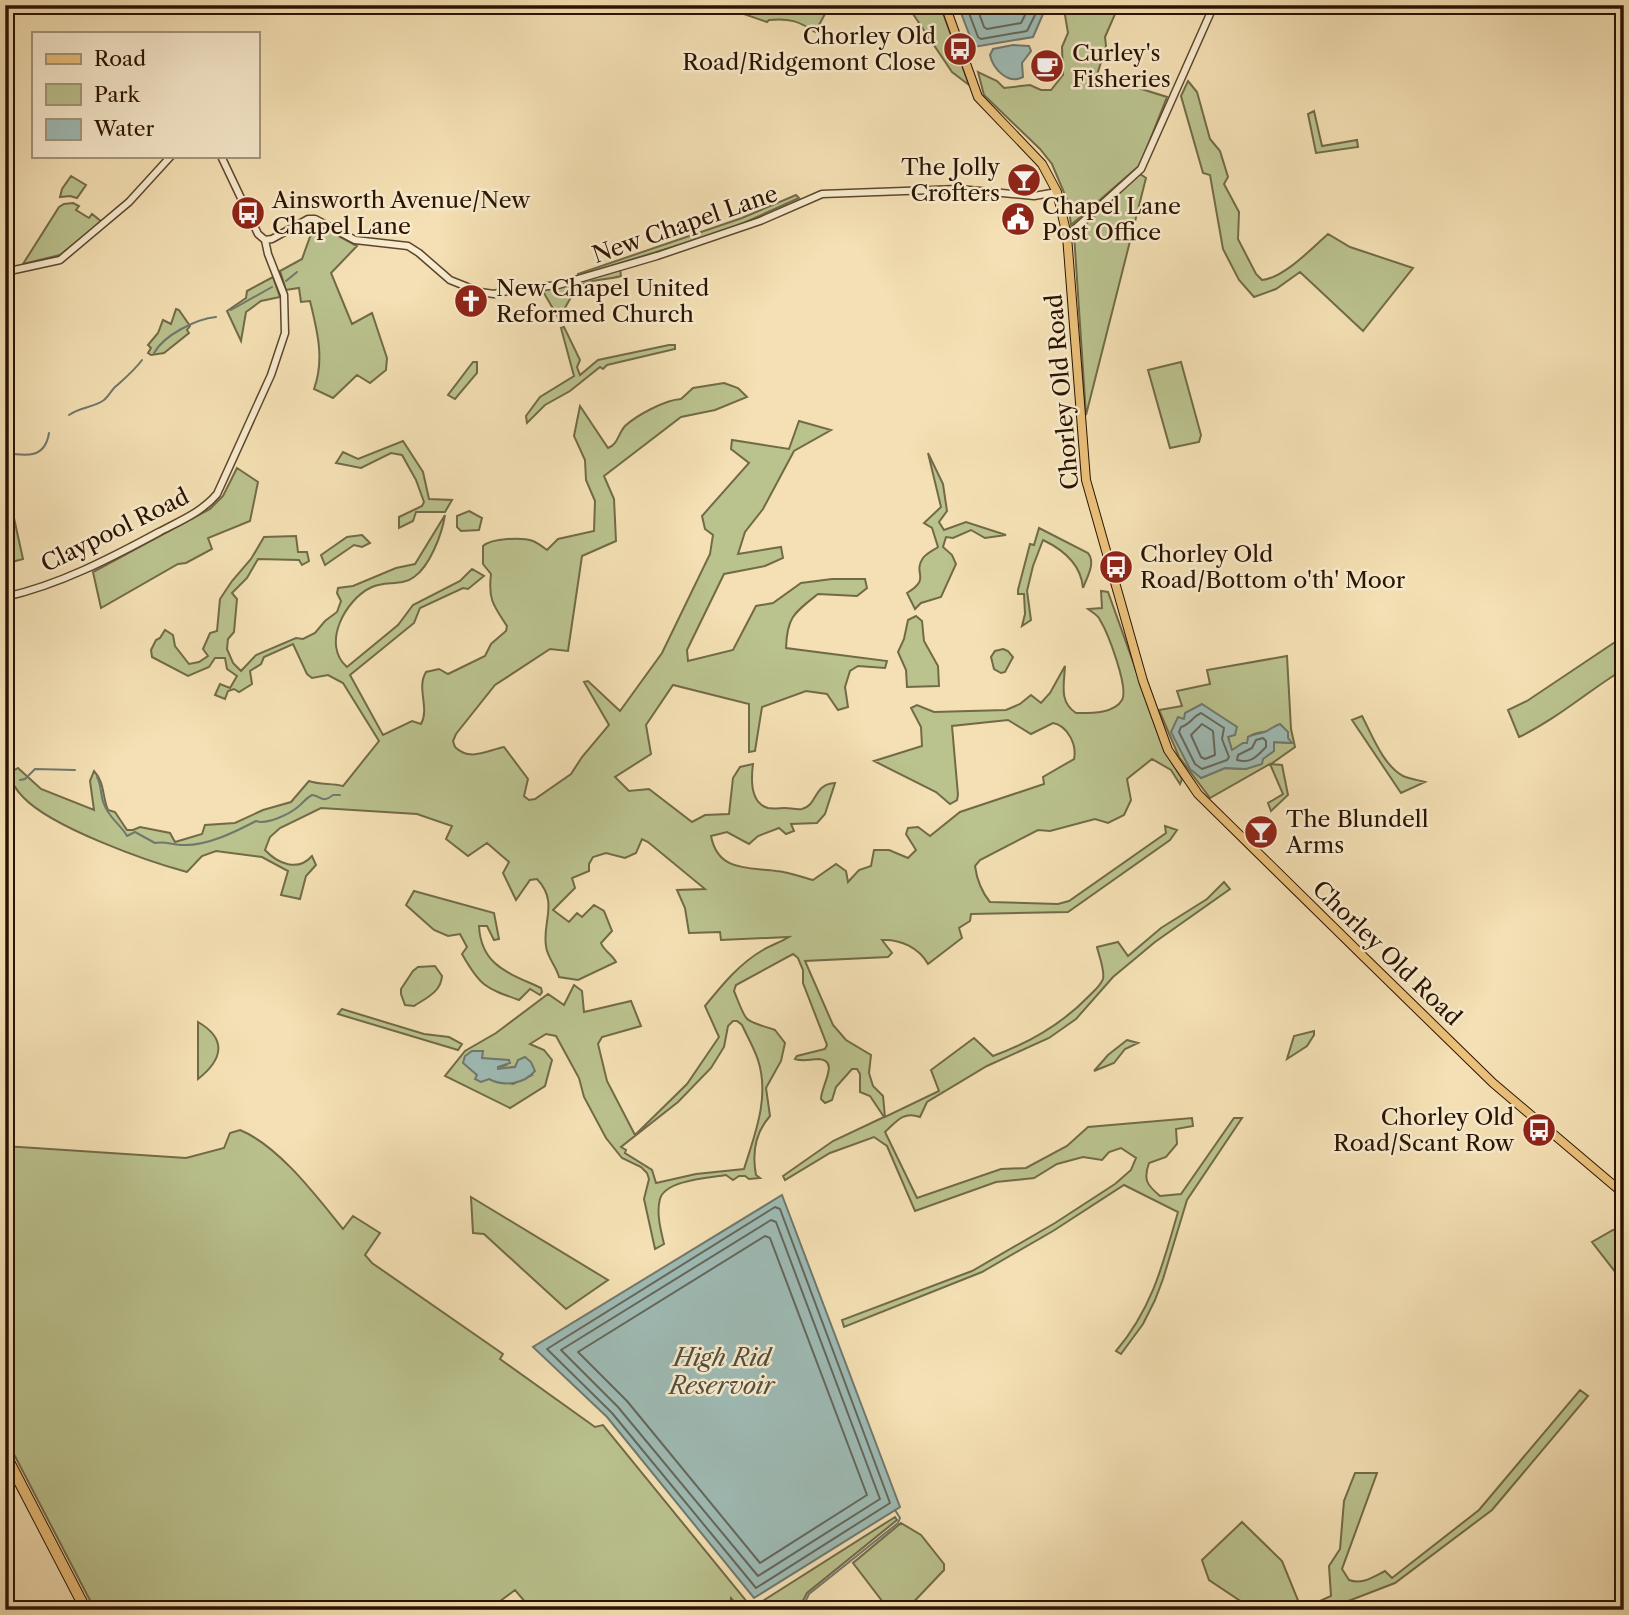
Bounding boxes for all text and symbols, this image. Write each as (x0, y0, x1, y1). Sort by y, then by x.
place label: Chorley Old Road/Ridgemont Close (682, 22, 936, 76)
bus stop icon: Chorley Old Road/Ridgemont Close (941, 30, 979, 68)
legend (32, 32, 259, 158)
place label: Curley's Fisheries (1072, 39, 1171, 93)
text: Road (94, 46, 146, 71)
cafe icon: Curley's Fisheries (1028, 47, 1066, 85)
text: Park (94, 82, 140, 107)
text: Water (93, 116, 154, 141)
place label: The Jolly Crofters (901, 153, 1000, 207)
bar icon: The Jolly Crofters (1005, 161, 1043, 199)
street label: New Chapel Lane (589, 179, 781, 269)
place label: Ainsworth Avenue/New Chapel Lane (271, 186, 531, 240)
place label: Chapel Lane Post Office (1042, 192, 1181, 246)
bus stop icon: Ainsworth Avenue/New Chapel Lane (229, 194, 267, 232)
public building icon: Chapel Lane Post Office (999, 200, 1037, 238)
place label: New Chapel United Reformed Church (496, 274, 709, 328)
church icon: New Chapel United Reformed Church (452, 282, 490, 320)
street label: Chorley Old Road (1040, 293, 1084, 491)
street label: Claypool Road (36, 482, 194, 578)
place label: Chorley Old Road/Bottom o'th' Moor (1140, 540, 1406, 594)
bus stop icon: Chorley Old Road/Bottom o'th' Moor (1097, 548, 1135, 586)
place label: The Blundell Arms (1285, 805, 1429, 859)
bar icon: The Blundell Arms (1242, 813, 1280, 851)
street label: Chorley Old Road (1307, 875, 1467, 1031)
place label: Chorley Old Road/Scant Row (1333, 1103, 1515, 1157)
bus stop icon: Chorley Old Road/Scant Row (1520, 1111, 1558, 1149)
water label: High Rid Reservoir (667, 1343, 777, 1400)

